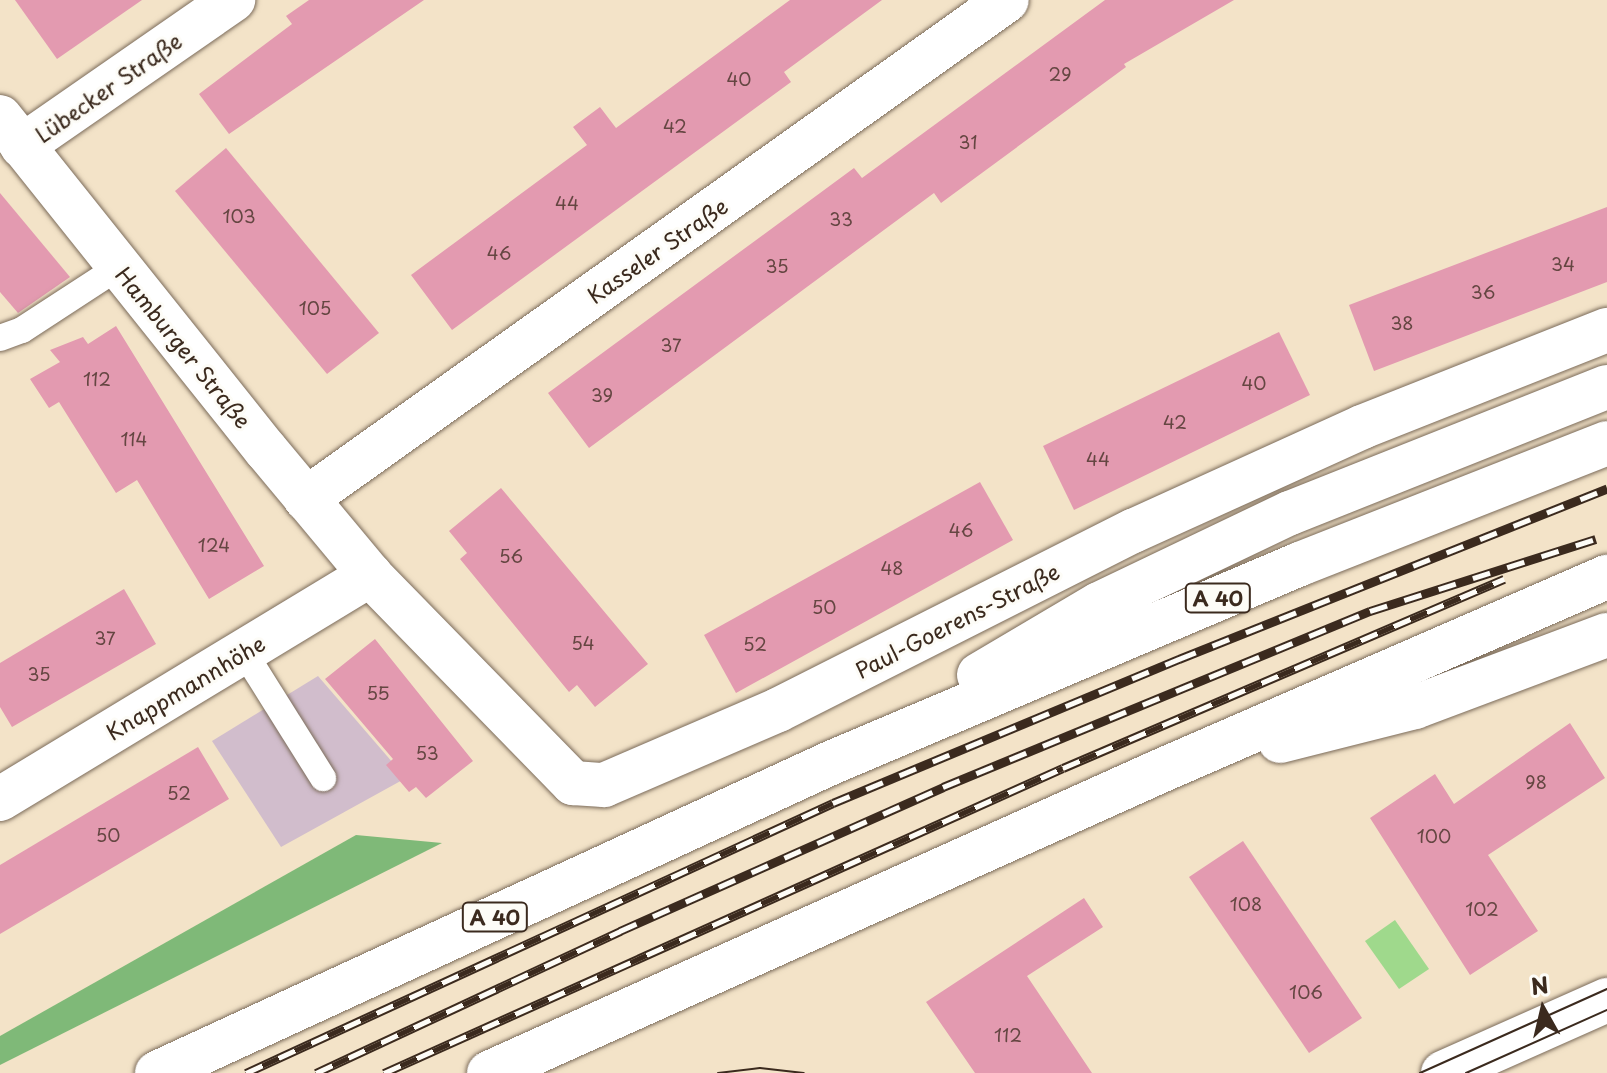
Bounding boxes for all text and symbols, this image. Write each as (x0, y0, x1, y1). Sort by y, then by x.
street label: Lübecker Straße (29, 26, 187, 148)
house number: 29 (1049, 63, 1071, 85)
house number: 40 (726, 68, 752, 90)
house number: 42 (663, 115, 687, 137)
house number: 31 (959, 131, 977, 153)
street label: Kasseler Straße (581, 191, 733, 309)
house number: 44 (555, 192, 579, 214)
house number: 103 (222, 205, 256, 227)
house number: 33 (829, 208, 853, 230)
house number: 46 (487, 242, 511, 264)
house number: 34 (1551, 253, 1575, 275)
house number: 35 (765, 255, 789, 277)
street label: Hamburger Straße (111, 261, 257, 433)
house number: 36 (1471, 281, 1495, 303)
house number: 105 (299, 297, 331, 319)
house number: 38 (1390, 312, 1414, 334)
house number: 37 (660, 334, 682, 356)
house number: 112 (83, 368, 111, 390)
house number: 40 (1241, 372, 1267, 394)
house number: 39 (591, 384, 613, 406)
house number: 42 (1163, 411, 1187, 433)
house number: 114 (121, 428, 147, 450)
house number: 44 (1086, 448, 1110, 470)
house number: 46 (949, 519, 973, 541)
house number: 124 (198, 534, 230, 556)
house number: 56 (499, 545, 523, 567)
street label: Paul-Goerens-Straße (851, 557, 1063, 683)
house number: 48 (880, 557, 904, 579)
road number: A 40 (1184, 582, 1252, 614)
house number: 50 (812, 596, 836, 618)
house number: 37 (94, 627, 116, 649)
street label: Knappmannhöhe (101, 629, 269, 745)
house number: 54 (571, 632, 595, 654)
house number: 52 (743, 633, 767, 655)
house number: 35 (27, 663, 51, 685)
house number: 55 (366, 682, 390, 704)
house number: 53 (415, 742, 439, 764)
house number: 98 (1525, 771, 1547, 793)
house number: 52 (167, 782, 191, 804)
house number: 50 (96, 824, 120, 846)
house number: 100 (1417, 825, 1451, 847)
house number: 108 (1230, 893, 1262, 915)
house number: 102 (1465, 898, 1499, 920)
road number: A 40 (461, 901, 529, 933)
text: N (1529, 967, 1551, 1002)
north arrow (1503, 969, 1583, 1049)
house number: 106 (1289, 981, 1323, 1003)
house number: 112 (994, 1024, 1022, 1046)

